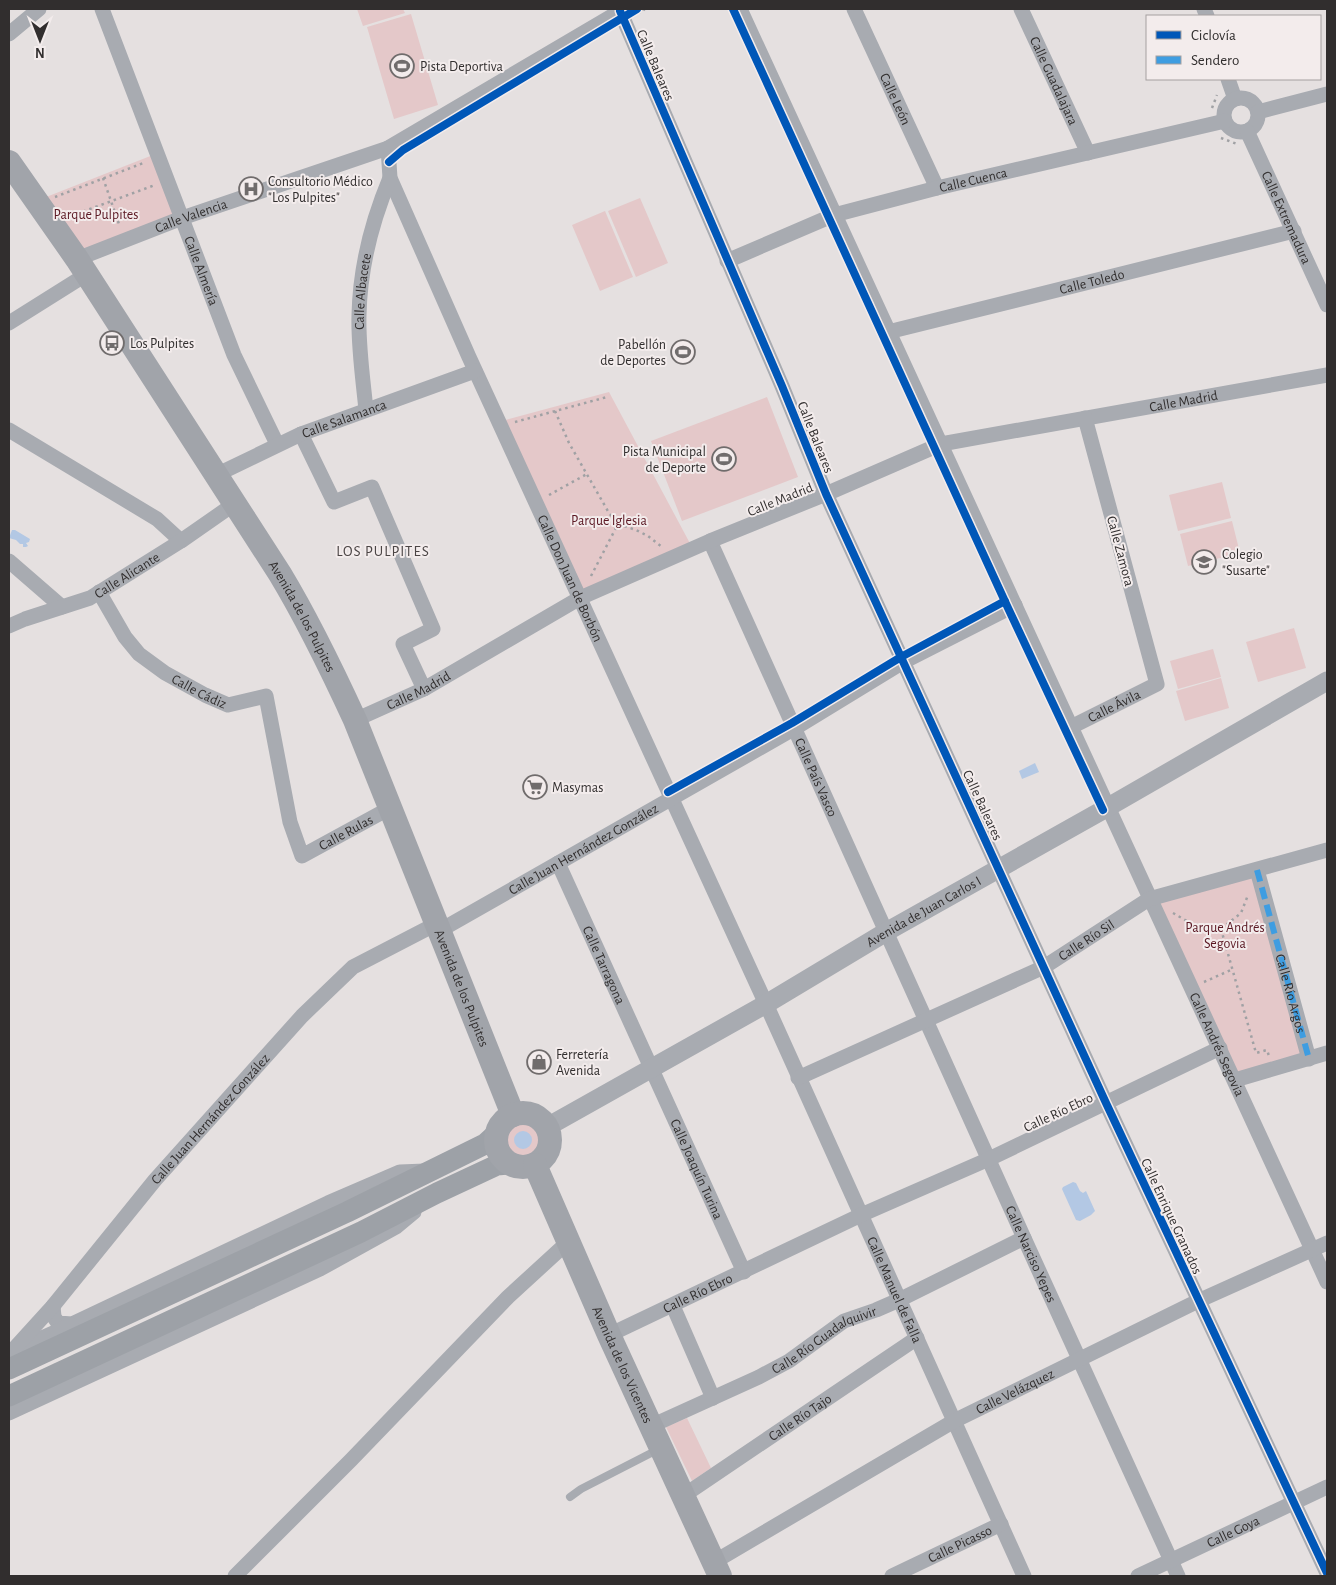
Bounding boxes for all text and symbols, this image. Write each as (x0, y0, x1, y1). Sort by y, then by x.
north arrow (15, 15, 65, 65)
legend (1146, 15, 1321, 80)
street label: Calle Baleares (634, 28, 676, 103)
text: Ciclovía (1191, 28, 1236, 43)
street label: Calle Guadalajara (1027, 35, 1080, 128)
text: N (35, 45, 45, 59)
sports icon: Pista Deportiva (389, 53, 415, 79)
text: Sendero (1191, 53, 1239, 68)
place label: Pista Deportiva (420, 60, 504, 74)
street label: Calle León (877, 71, 913, 127)
street label: Calle Cuenca (938, 166, 1009, 195)
street label: Calle Extremadura (1258, 169, 1313, 267)
place label: Consultorio Médico "Los Pulpites" (268, 175, 373, 205)
hospital icon: Consultorio Médico "Los Pulpites" (238, 176, 264, 202)
street label: Calle Valencia (153, 197, 230, 236)
park label: Parque Pulpites (54, 208, 138, 222)
street label: Calle Almería (181, 234, 221, 308)
street label: Calle Albacete (353, 252, 374, 330)
street label: Calle Toledo (1058, 267, 1126, 297)
bus stop icon: Los Pulpites (99, 330, 125, 356)
place label: Los Pulpites (130, 337, 194, 351)
place label: Pabellón de Deportes (600, 338, 666, 368)
sports icon: Pabellón de Deportes (670, 339, 696, 365)
street label: Calle Madrid (1148, 389, 1219, 415)
street label: Calle Salamanca (300, 398, 389, 441)
street label: Calle Baleares (794, 400, 836, 475)
place label: Pista Municipal de Deporte (623, 445, 706, 475)
sports icon: Pista Municipal de Deporte (711, 446, 737, 472)
street label: Calle Madrid (746, 480, 815, 519)
street label: Calle Don Juan de Borbón (534, 513, 605, 644)
park label: Parque Iglesia (571, 514, 648, 528)
street label: Calle Zamora (1104, 515, 1136, 588)
district label: LOS PULPITES (336, 544, 430, 559)
place label: Colegio "Susarte" (1222, 548, 1270, 578)
school or university icon: Colegio "Susarte" (1191, 549, 1217, 575)
street label: Calle Alicante (92, 550, 162, 601)
street label: Avenida de los Pulpites (265, 558, 337, 674)
street label: Calle Madrid (385, 669, 453, 713)
street label: Calle Cádiz (169, 672, 229, 712)
street label: Calle Ávila (1086, 687, 1143, 725)
street label: Calle País Vasco (792, 736, 839, 819)
street label: Calle Baleares (960, 768, 1004, 843)
supermarket icon: Masymas (522, 774, 548, 800)
place label: Masymas (552, 781, 603, 795)
street label: Calle Juan Hernández González (507, 801, 661, 898)
street label: Calle Rulas (317, 813, 375, 853)
street label: Avenida de Juan Carlos I (864, 874, 984, 950)
street label: Calle Río Sil (1056, 918, 1117, 964)
park label: Parque Andrés Segovia (1185, 921, 1265, 951)
street label: Calle Tarragona (580, 924, 628, 1007)
street label: Avenida de los Pulpites (432, 928, 491, 1049)
street label: Calle Río Argos (1272, 953, 1308, 1035)
street label: Calle Andrés Segovia (1187, 991, 1247, 1099)
place label: Ferretería Avenida (556, 1048, 609, 1078)
shop icon: Ferretería Avenida (526, 1049, 552, 1075)
street label: Calle Juan Hernández González (149, 1051, 273, 1187)
street label: Calle Río Ebro (1021, 1091, 1095, 1135)
street label: Calle Joaquín Turina (667, 1117, 725, 1222)
street label: Calle Enrique Granados (1138, 1156, 1204, 1276)
street label: Calle Narciso Yepes (1002, 1204, 1058, 1305)
street label: Calle Manuel de Falla (864, 1235, 924, 1346)
street label: Calle Río Ebro (661, 1271, 735, 1316)
street label: Avenida de los Vicentes (589, 1304, 655, 1426)
street label: Calle Río Guadalquivir (770, 1304, 879, 1377)
street label: Calle Velázquez (974, 1367, 1057, 1417)
street label: Calle Río Tajo (766, 1392, 835, 1444)
street label: Calle Goya (1205, 1514, 1262, 1551)
street label: Calle Picasso (926, 1523, 994, 1566)

